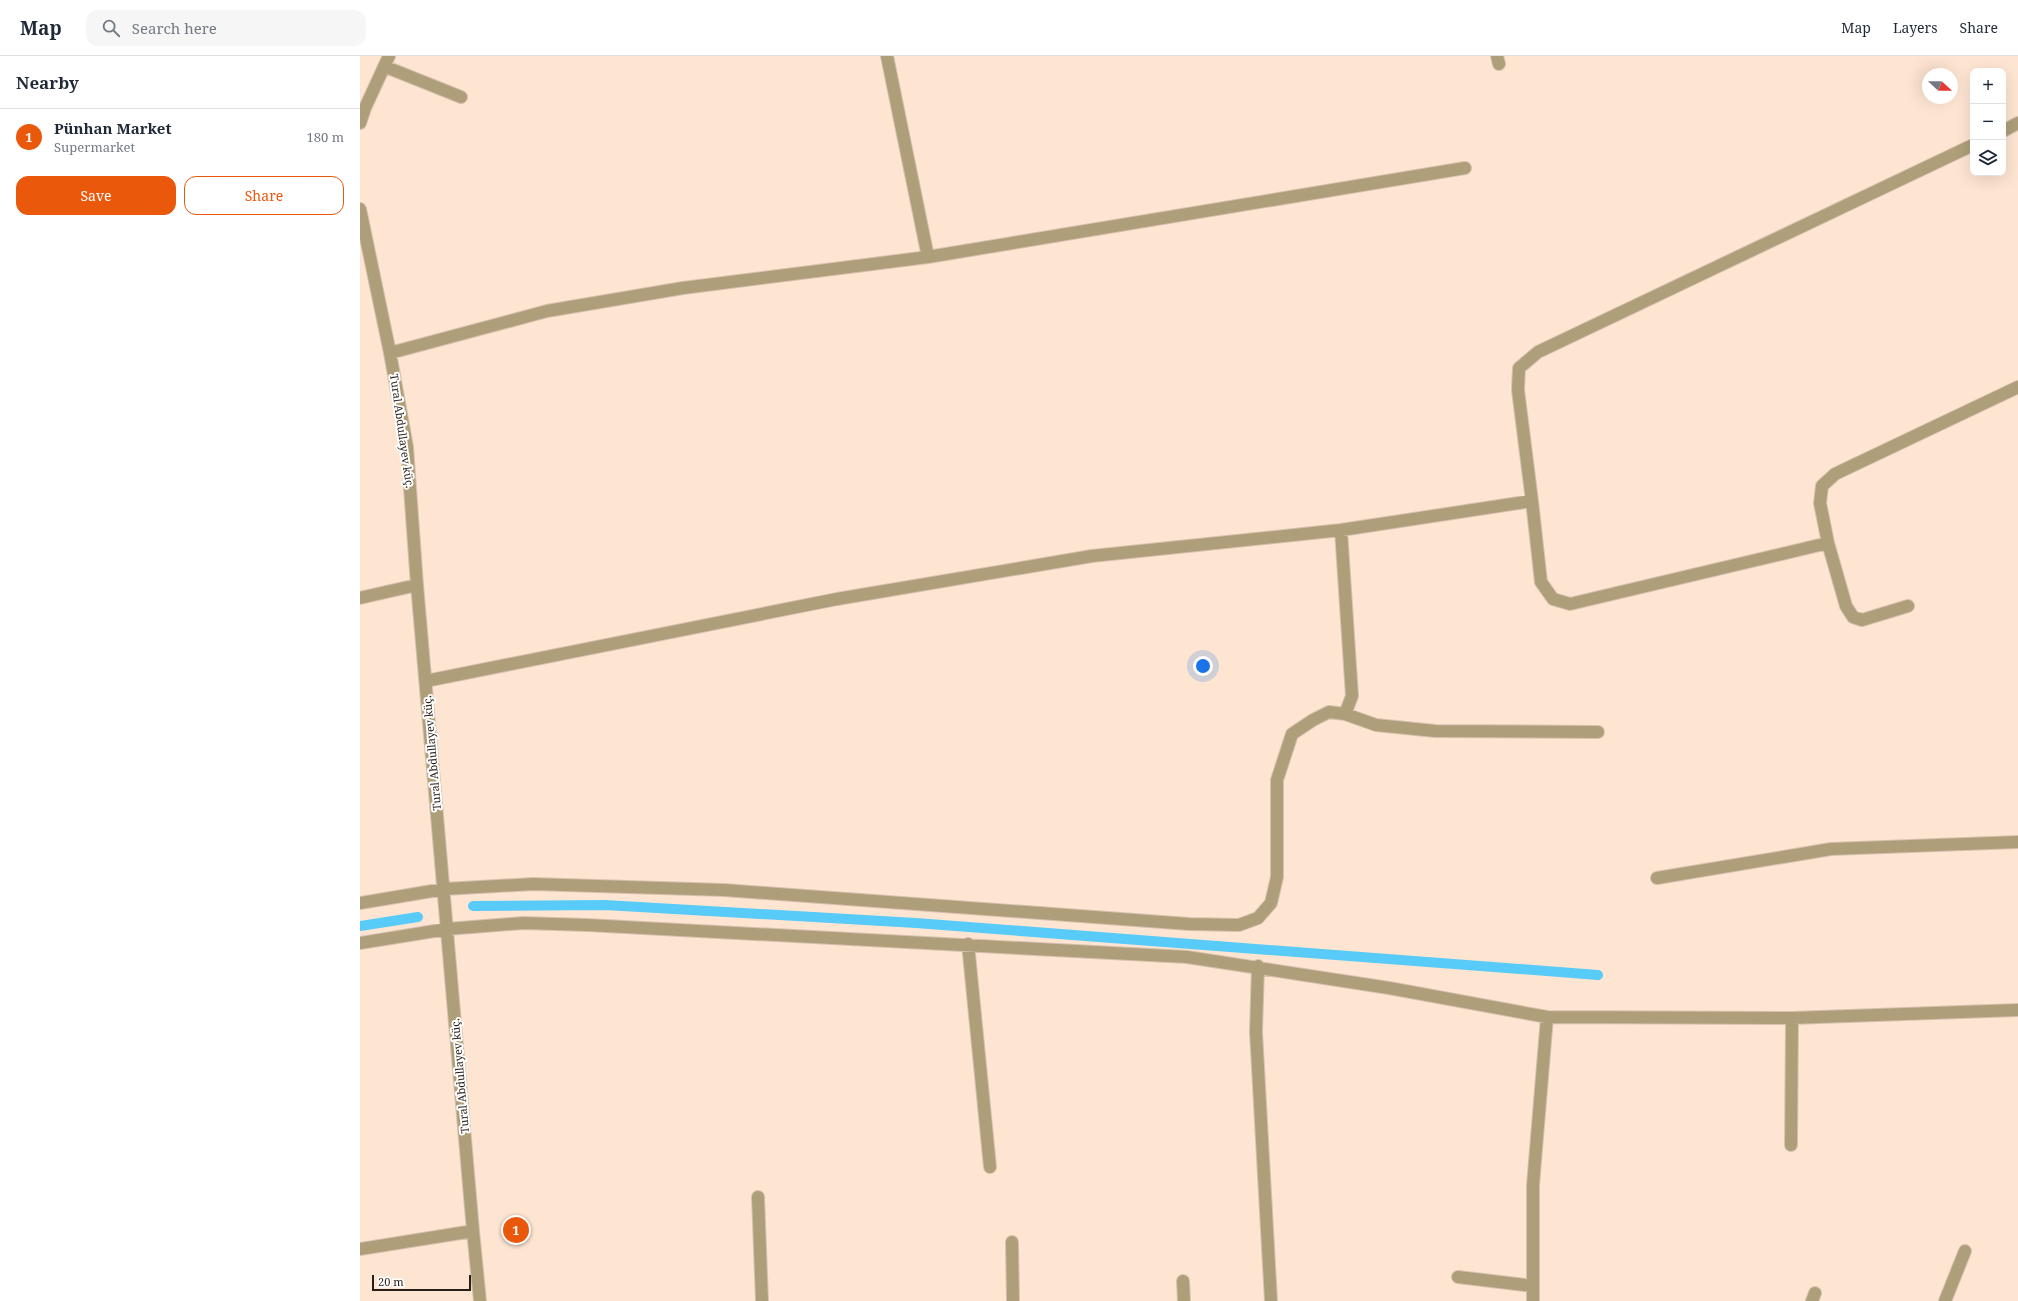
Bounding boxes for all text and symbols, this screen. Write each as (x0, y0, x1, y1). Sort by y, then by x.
search box (86, 10, 366, 46)
text: Map (20, 15, 62, 41)
icon: search (100, 17, 122, 39)
text: Search here (132, 18, 217, 38)
text: Map (1841, 18, 1871, 37)
text: Layers (1893, 18, 1938, 37)
text: Share (1960, 18, 1998, 37)
north arrow (1922, 68, 1958, 104)
map controls (1970, 68, 2006, 176)
button: + (1970, 68, 2006, 104)
text: Nearby (16, 71, 79, 94)
button: − (1970, 104, 2006, 140)
text: Pünhan Market (54, 118, 172, 138)
text: 1 (25, 128, 33, 146)
text: 180 m (307, 128, 344, 146)
text: Supermarket (54, 138, 135, 156)
button: layers (1970, 140, 2006, 176)
button: Save (16, 176, 176, 215)
button: Share (184, 176, 344, 215)
street label: Tural Abdullayev küç. (387, 373, 418, 489)
your location (1193, 656, 1213, 676)
street label: Tural Abdullayev küç. (419, 695, 444, 811)
street label: Tural Abdullayev küç. (447, 1018, 472, 1134)
pin: 1 (503, 1215, 529, 1245)
scale bar (372, 1273, 471, 1292)
text: 20 m (378, 1274, 404, 1289)

